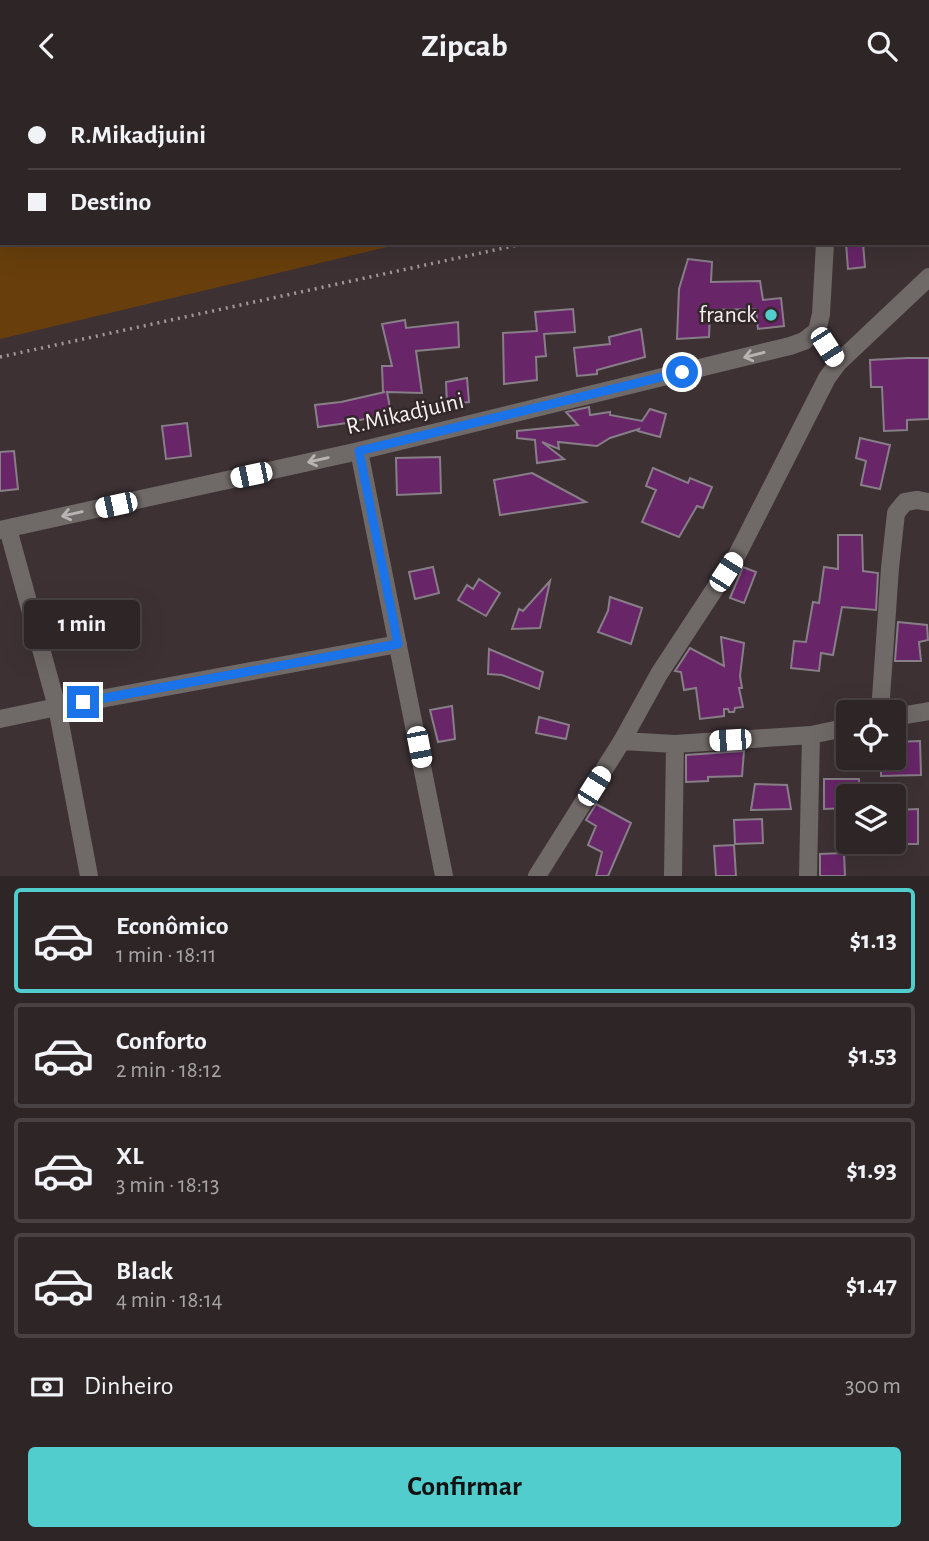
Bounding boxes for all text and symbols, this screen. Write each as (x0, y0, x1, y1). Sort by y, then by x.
icon: back (28, 27, 66, 65)
icon: search (863, 27, 901, 65)
text: Zipcab (421, 30, 508, 62)
text: R.Mikadjuini (70, 122, 206, 148)
text: Destino (70, 189, 151, 215)
place label: franck (699, 303, 757, 327)
marker: franck (763, 307, 779, 323)
car (807, 324, 848, 370)
one-way arrow (743, 349, 766, 362)
route start (666, 356, 698, 388)
street label: R.Mikadjuini (344, 389, 466, 439)
one-way arrow (307, 453, 330, 467)
car (229, 460, 274, 490)
car (94, 490, 139, 520)
one-way arrow (61, 508, 84, 522)
car (706, 549, 747, 595)
callout: 1 min (25, 601, 141, 649)
text: 1 min (58, 613, 106, 636)
route end (67, 686, 99, 718)
map controls (836, 700, 906, 854)
button: locate (836, 700, 906, 770)
car (405, 724, 434, 770)
car (709, 728, 752, 752)
car (574, 763, 615, 809)
button: layers (836, 784, 906, 854)
icon: car (32, 909, 95, 972)
text: Econômico (116, 913, 229, 939)
text: $1.13 (849, 927, 897, 953)
text: 1 min · 18:11 (116, 944, 216, 967)
icon: car (32, 1024, 95, 1087)
text: Conforto (116, 1028, 207, 1054)
text: $1.53 (848, 1042, 897, 1068)
text: 2 min · 18:12 (116, 1059, 221, 1082)
icon: car (32, 1139, 95, 1202)
text: XL (116, 1143, 143, 1169)
text: $1.93 (846, 1157, 897, 1183)
text: 3 min · 18:13 (116, 1174, 219, 1197)
icon: car (32, 1254, 95, 1317)
text: Black (116, 1258, 173, 1284)
text: $1.47 (846, 1272, 897, 1298)
text: 4 min · 18:14 (116, 1289, 223, 1312)
icon: cash (28, 1368, 66, 1406)
text: Dinheiro (84, 1373, 173, 1399)
text: 300 m (845, 1375, 901, 1398)
button: Confirmar (28, 1447, 901, 1527)

